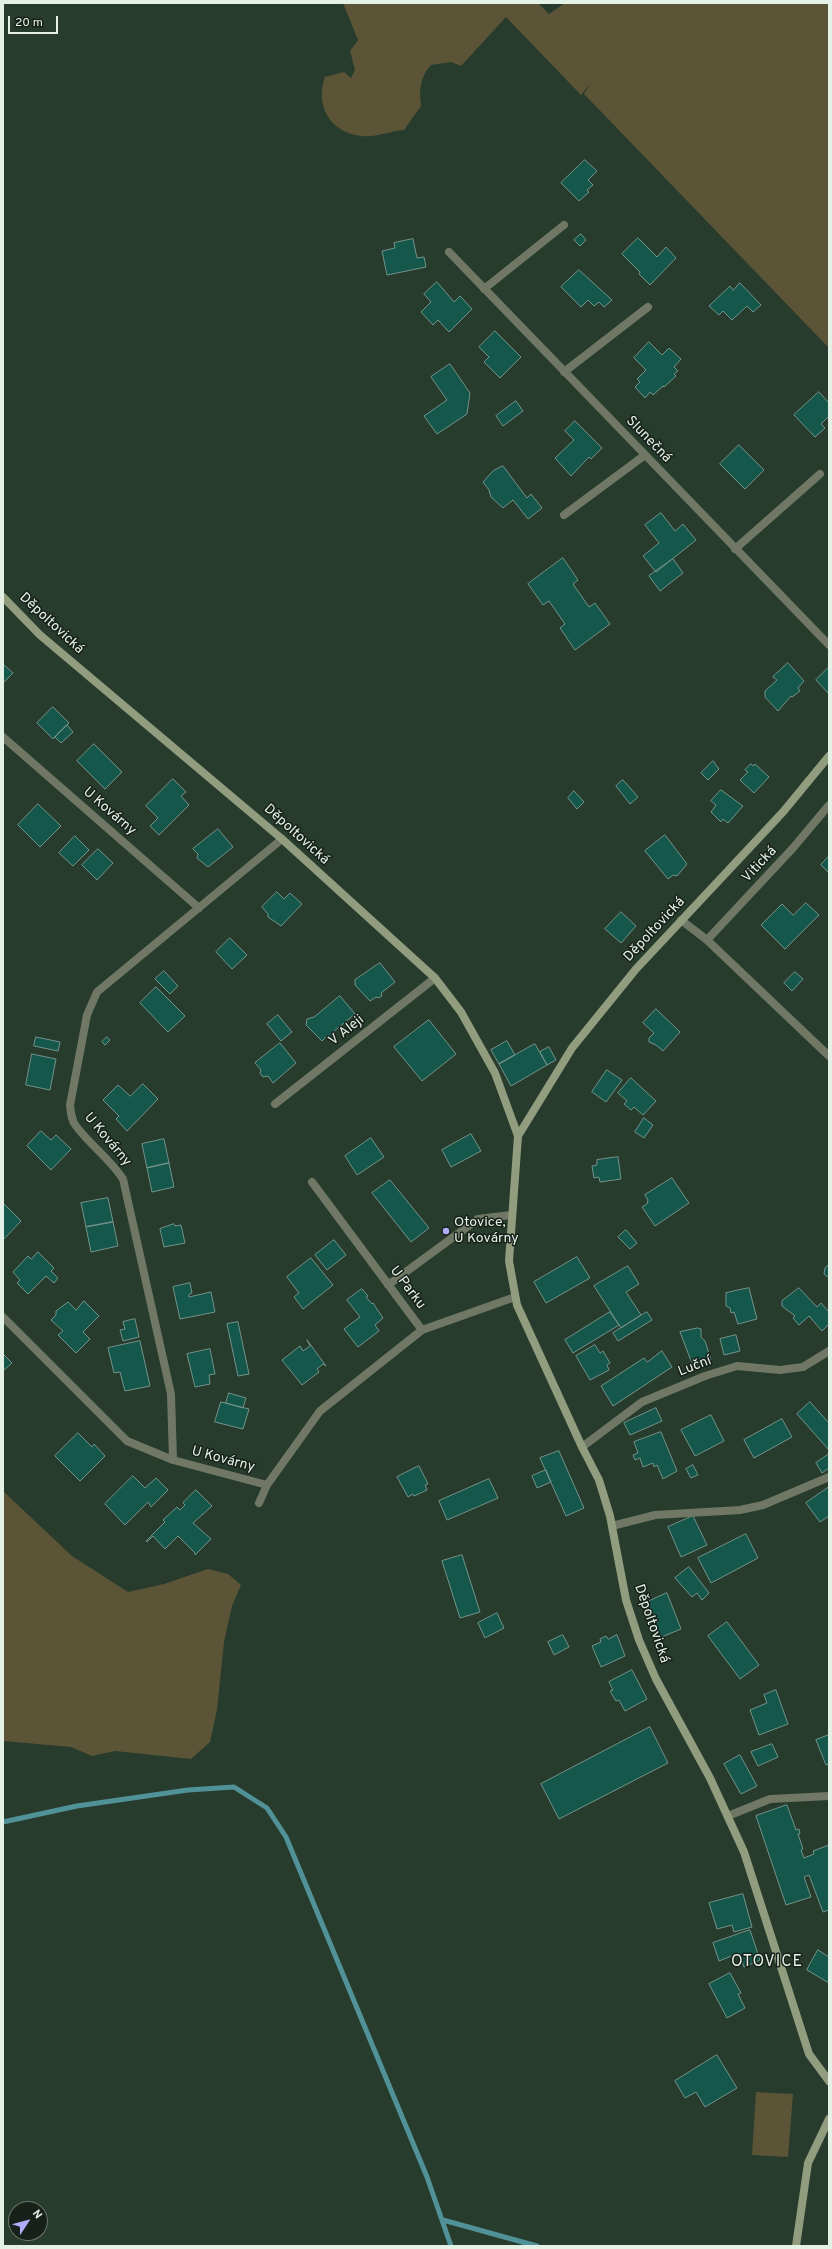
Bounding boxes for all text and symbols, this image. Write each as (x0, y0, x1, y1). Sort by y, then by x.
scale bar (10, 8, 60, 34)
text: 20 m (15, 15, 43, 31)
street label: Slunečná (622, 413, 674, 467)
street label: Děpoltovická (15, 590, 87, 658)
street label: U Kovárny (79, 784, 139, 840)
street label: Děpoltovická (260, 801, 332, 869)
street label: Vitická (739, 844, 781, 886)
street label: Děpoltovická (621, 894, 689, 966)
street label: V Aleji (326, 1012, 368, 1050)
street label: U Kovárny (80, 1110, 134, 1170)
place label: Otovice, U Kovárny (454, 1215, 519, 1248)
marker: Otovice, U Kovárny (441, 1226, 451, 1236)
street label: U Parku (385, 1263, 429, 1313)
street label: Luční (676, 1353, 714, 1381)
street label: U Kovárny (190, 1444, 256, 1476)
street label: Děpoltovická (630, 1582, 672, 1666)
district label: OTOVICE (731, 1953, 803, 1973)
north arrow (8, 2201, 48, 2241)
text: N (29, 2207, 45, 2222)

